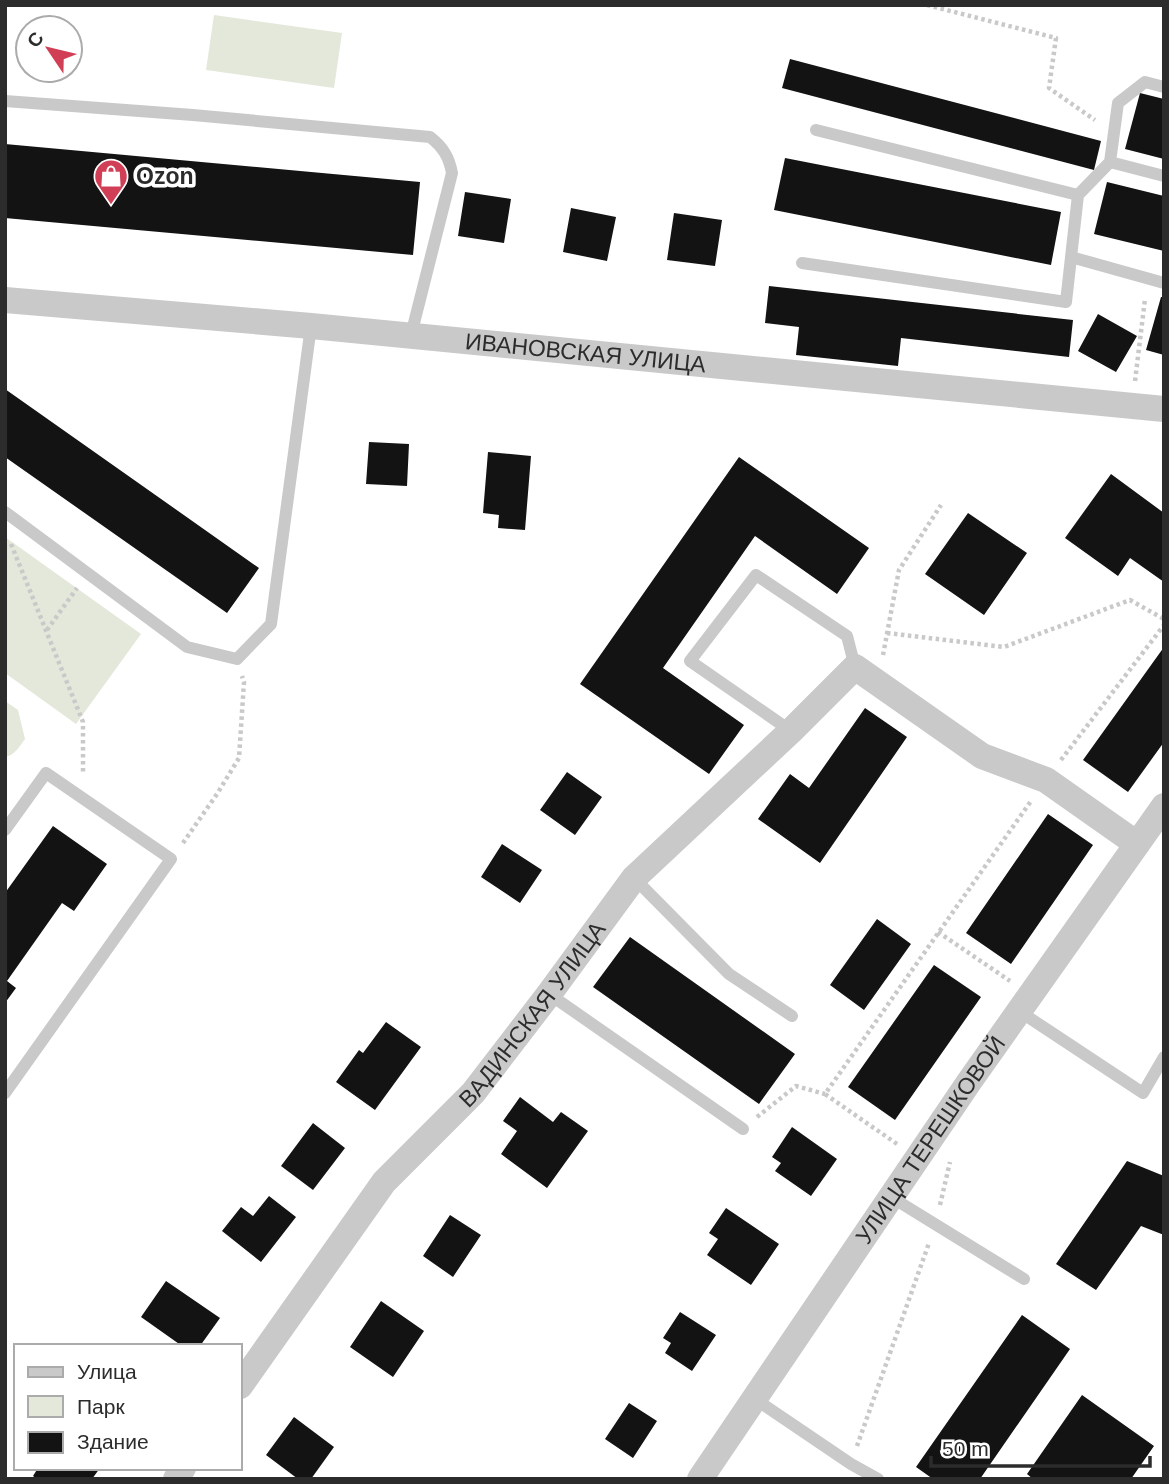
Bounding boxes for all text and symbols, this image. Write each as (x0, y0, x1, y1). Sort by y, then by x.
north arrow (14, 14, 84, 84)
text: С (23, 28, 48, 51)
shop icon: Ozon (92, 157, 130, 206)
place label: Ozon (136, 163, 194, 189)
street label: ИВАНОВСКАЯ УЛИЦА (464, 328, 708, 377)
street label: ВАДИНСКАЯ УЛИЦА (454, 916, 611, 1112)
street label: УЛИЦА ТЕРЕШКОВОЙ (850, 1030, 1010, 1248)
legend (14, 1344, 242, 1470)
text: Улица (77, 1360, 137, 1383)
text: Парк (77, 1395, 125, 1418)
scale bar (931, 1424, 1150, 1468)
text: Здание (77, 1430, 149, 1453)
text: 50 m (942, 1437, 989, 1460)

